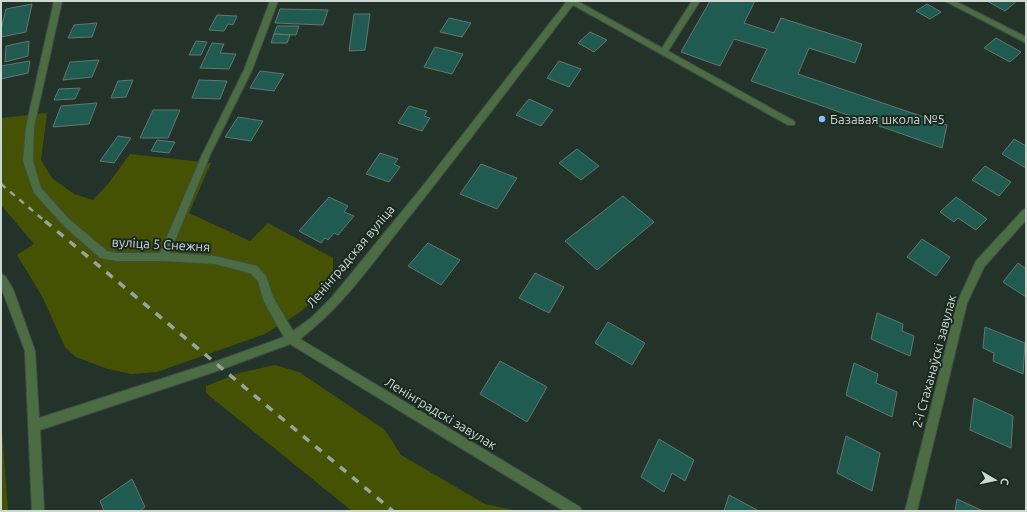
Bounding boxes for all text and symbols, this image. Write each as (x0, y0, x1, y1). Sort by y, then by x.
place label: Базавая школа №5 (830, 112, 945, 126)
marker: Базавая школа №5 (817, 114, 827, 124)
street label: Ленінградская вуліца (303, 202, 397, 310)
street label: вуліца 5 Снежня (111, 234, 211, 254)
street label: 2-і Стаханаўскі завулак (909, 293, 959, 429)
street label: Ленінградскі завулак (383, 374, 500, 452)
north arrow (975, 460, 1015, 500)
text: С (998, 477, 1011, 486)

